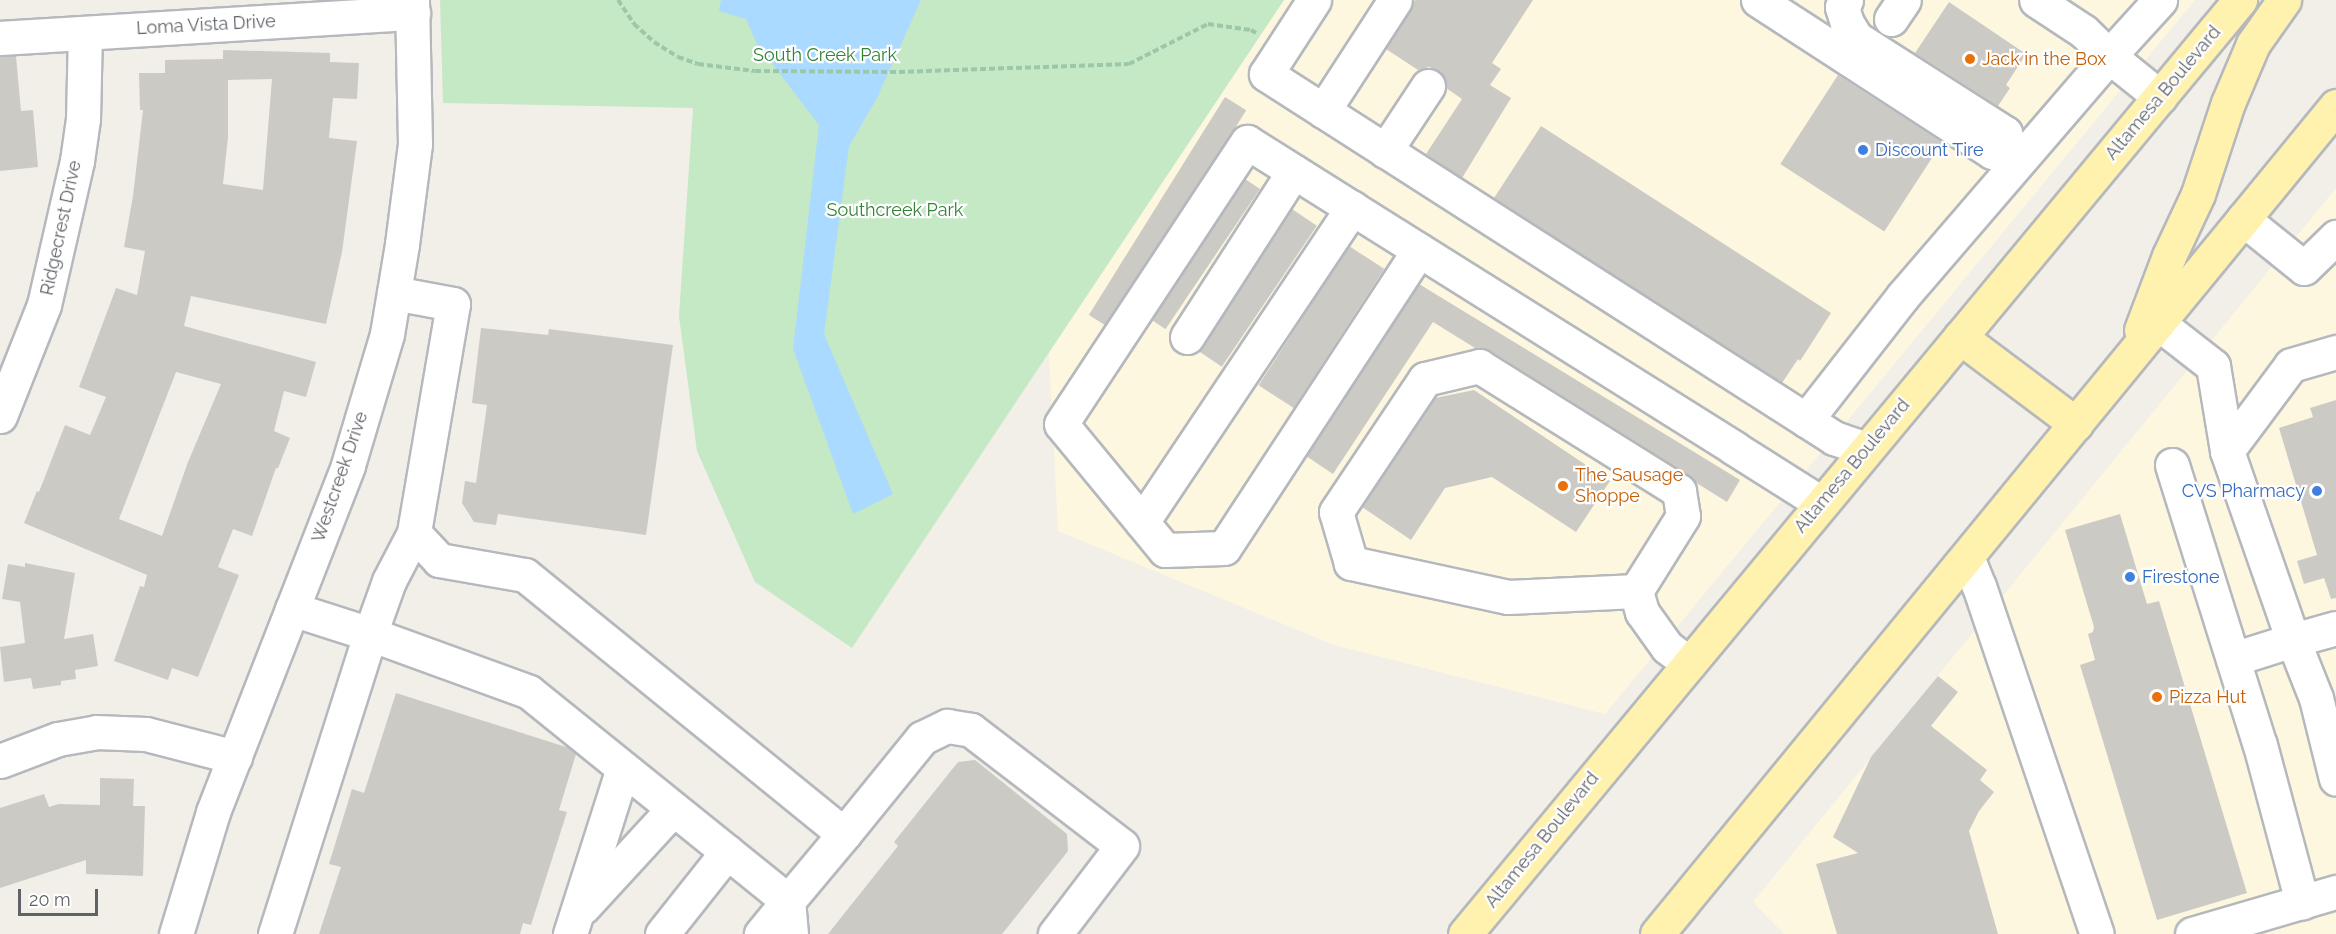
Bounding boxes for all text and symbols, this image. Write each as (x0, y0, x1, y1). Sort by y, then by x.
street label: Loma Vista Drive (135, 11, 277, 39)
street label: Altamesa Boulevard (2101, 22, 2225, 164)
park label: South Creek Park (753, 44, 897, 66)
place label: Jack in the Box (1982, 48, 2106, 70)
marker: Jack in the Box (1963, 52, 1977, 66)
place label: Discount Tire (1875, 139, 1984, 161)
marker: Discount Tire (1856, 143, 1870, 157)
street label: Ridgecrest Drive (36, 159, 86, 297)
park label: Southcreek Park (827, 199, 963, 221)
street label: Altamesa Boulevard (1790, 395, 1914, 537)
street label: Westcreek Drive (308, 409, 372, 545)
place label: The Sausage Shoppe (1575, 465, 1683, 508)
marker: The Sausage Shoppe (1556, 479, 1570, 493)
place label: CVS Pharmacy (2182, 480, 2305, 502)
marker: CVS Pharmacy (2310, 484, 2324, 498)
place label: Firestone (2142, 566, 2219, 588)
marker: Firestone (2123, 570, 2137, 584)
place label: Pizza Hut (2169, 686, 2246, 708)
marker: Pizza Hut (2150, 690, 2164, 704)
street label: Altamesa Boulevard (1481, 768, 1603, 912)
scale bar (21, 877, 100, 915)
text: 20 m (29, 889, 71, 910)

